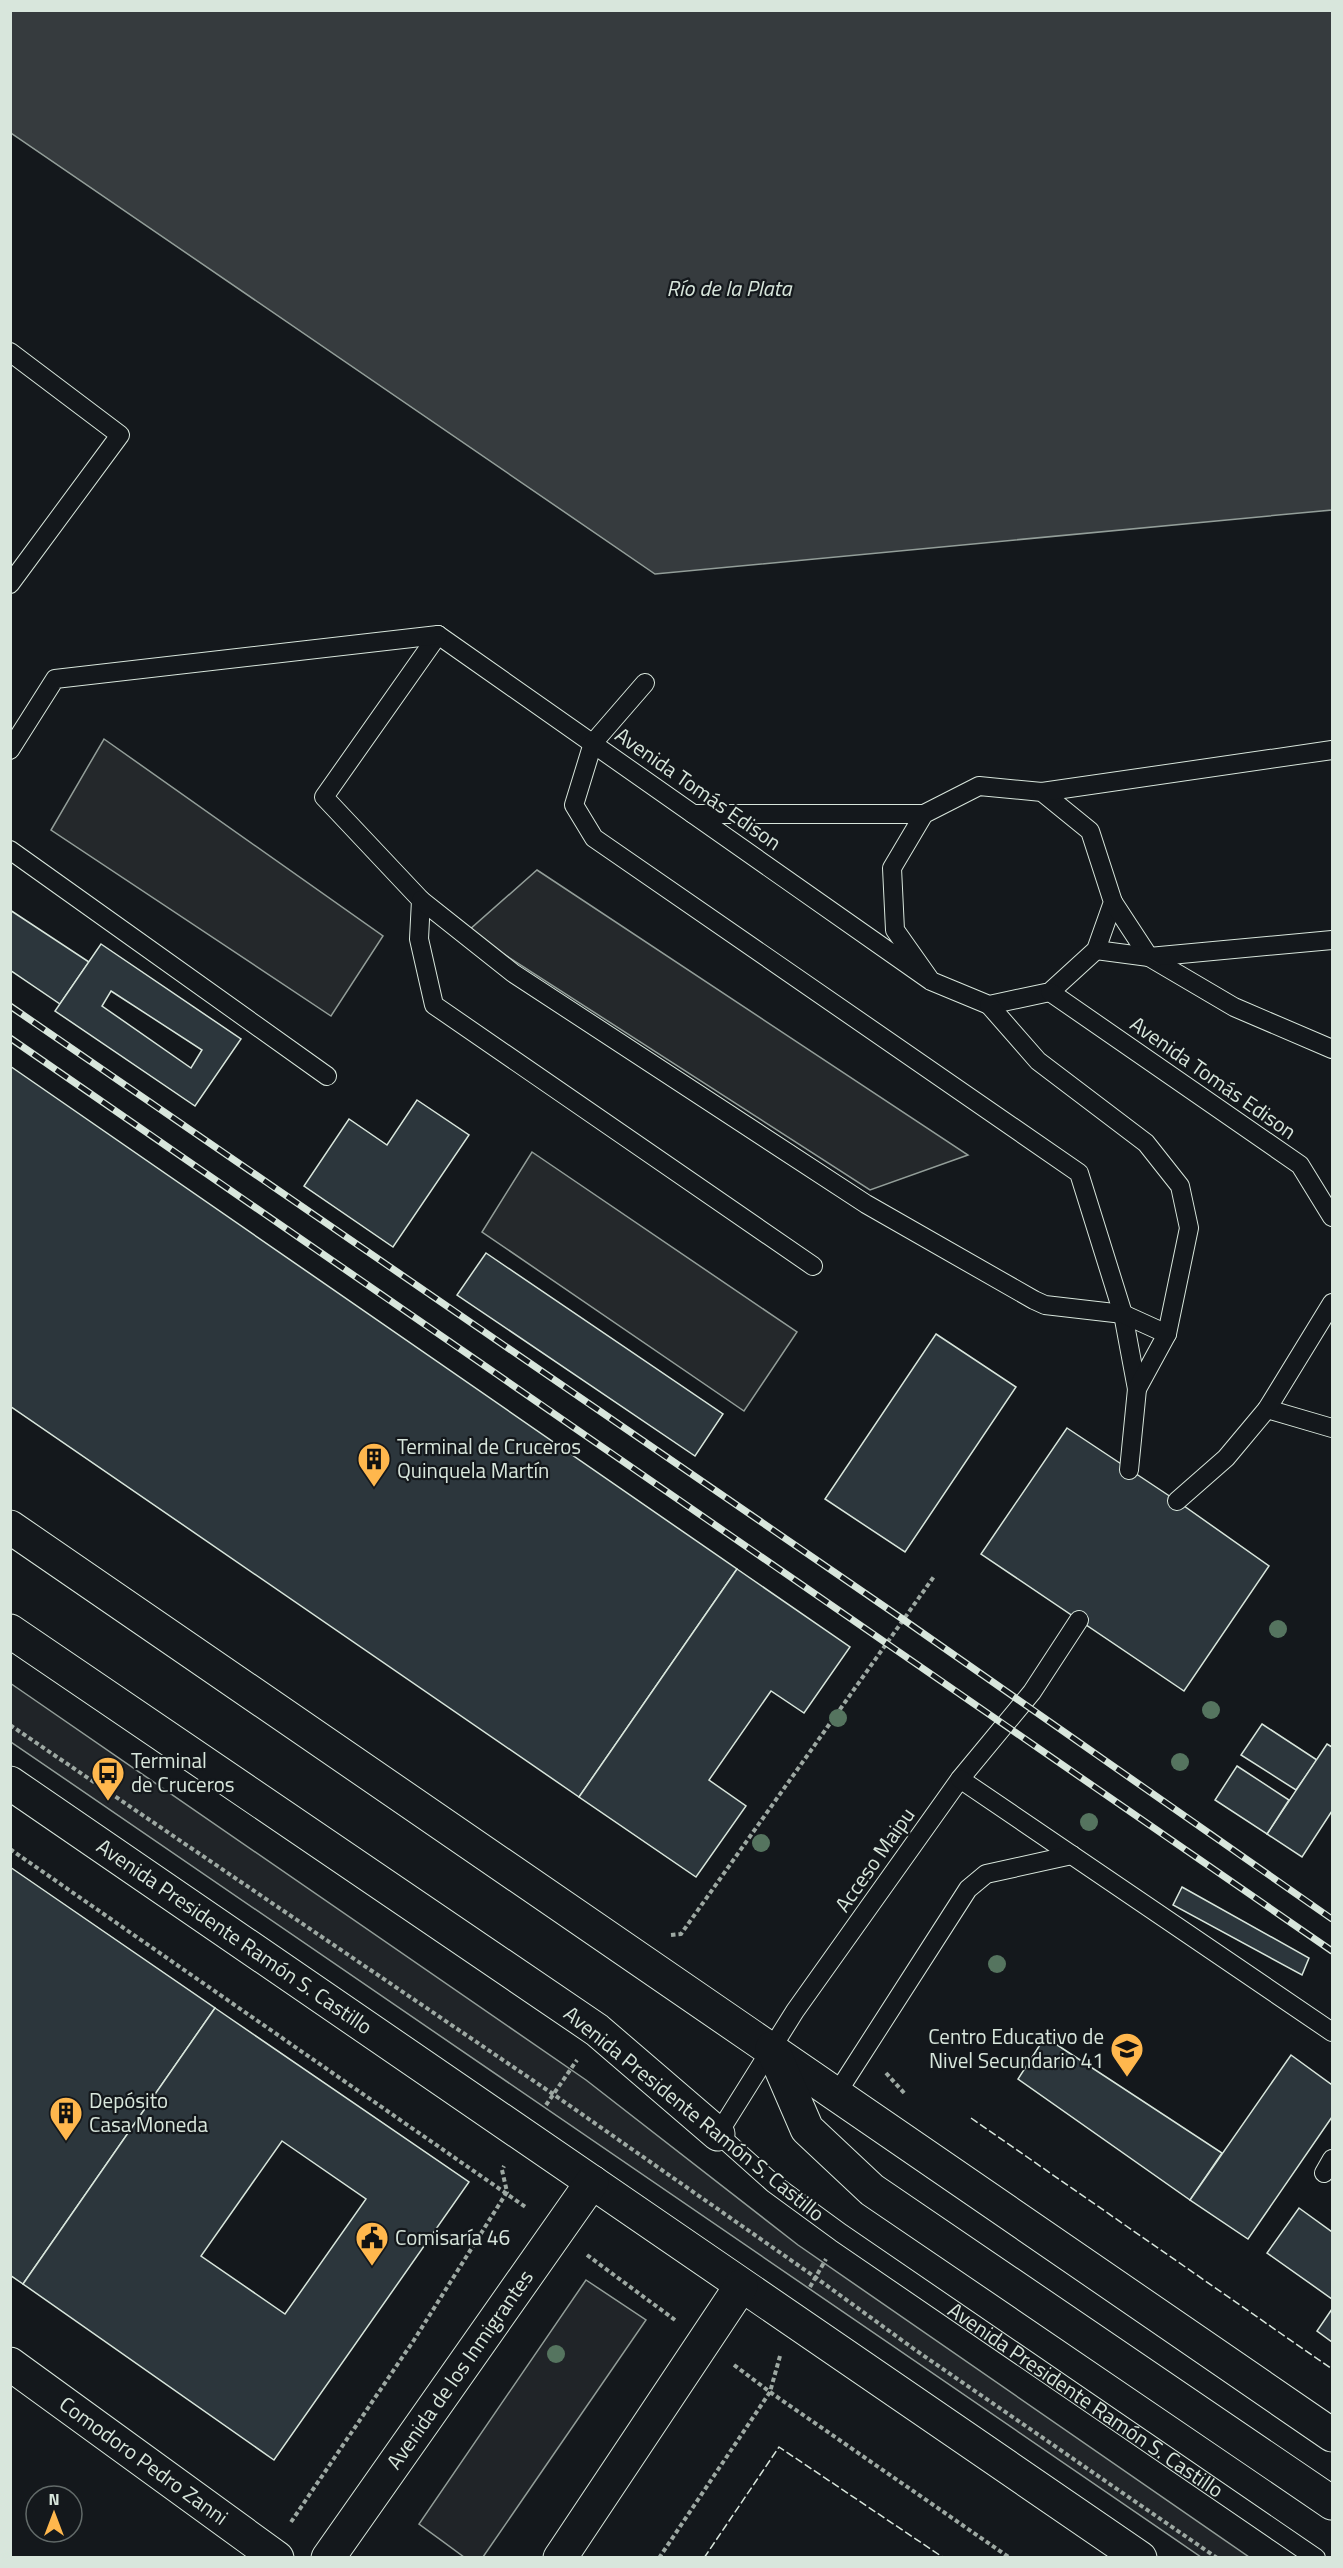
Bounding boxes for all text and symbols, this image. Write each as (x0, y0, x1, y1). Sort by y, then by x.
water label: Río de la Plata (667, 271, 793, 305)
street label: Avenida Tomás Edison (609, 719, 788, 858)
street label: Avenida Tomás Edison (1124, 1008, 1303, 1147)
place label: Terminal de Cruceros Quinquela Martín (397, 1430, 581, 1486)
building icon: Terminal de Cruceros Quinquela Martín (356, 1441, 392, 1488)
place label: Terminal de Cruceros (131, 1744, 235, 1800)
bus stop icon: Terminal de Cruceros (90, 1755, 126, 1802)
street label: Acceso Maipu (826, 1800, 922, 1918)
street label: Avenida Presidente Ramón S. Castillo (91, 1830, 379, 2042)
street label: Avenida Presidente Ramón S. Castillo (557, 1998, 832, 2229)
place label: Centro Educativo de Nivel Secundario 41 (928, 2020, 1104, 2076)
school or university icon: Centro Educativo de Nivel Secundario 41 (1109, 2031, 1145, 2078)
place label: Depósito Casa Moneda (89, 2084, 208, 2140)
building icon: Depósito Casa Moneda (48, 2095, 84, 2142)
public building icon: Comisaría 46 (354, 2220, 390, 2267)
place label: Comisaría 46 (395, 2221, 510, 2253)
street label: Avenida de los Inmigrantes (378, 2263, 541, 2476)
street label: Avenida Presidente Ramón S. Castillo (942, 2294, 1230, 2505)
street label: Comodoro Pedro Zanni (53, 2388, 235, 2532)
north arrow (24, 2484, 84, 2544)
text: N (48, 2487, 60, 2511)

